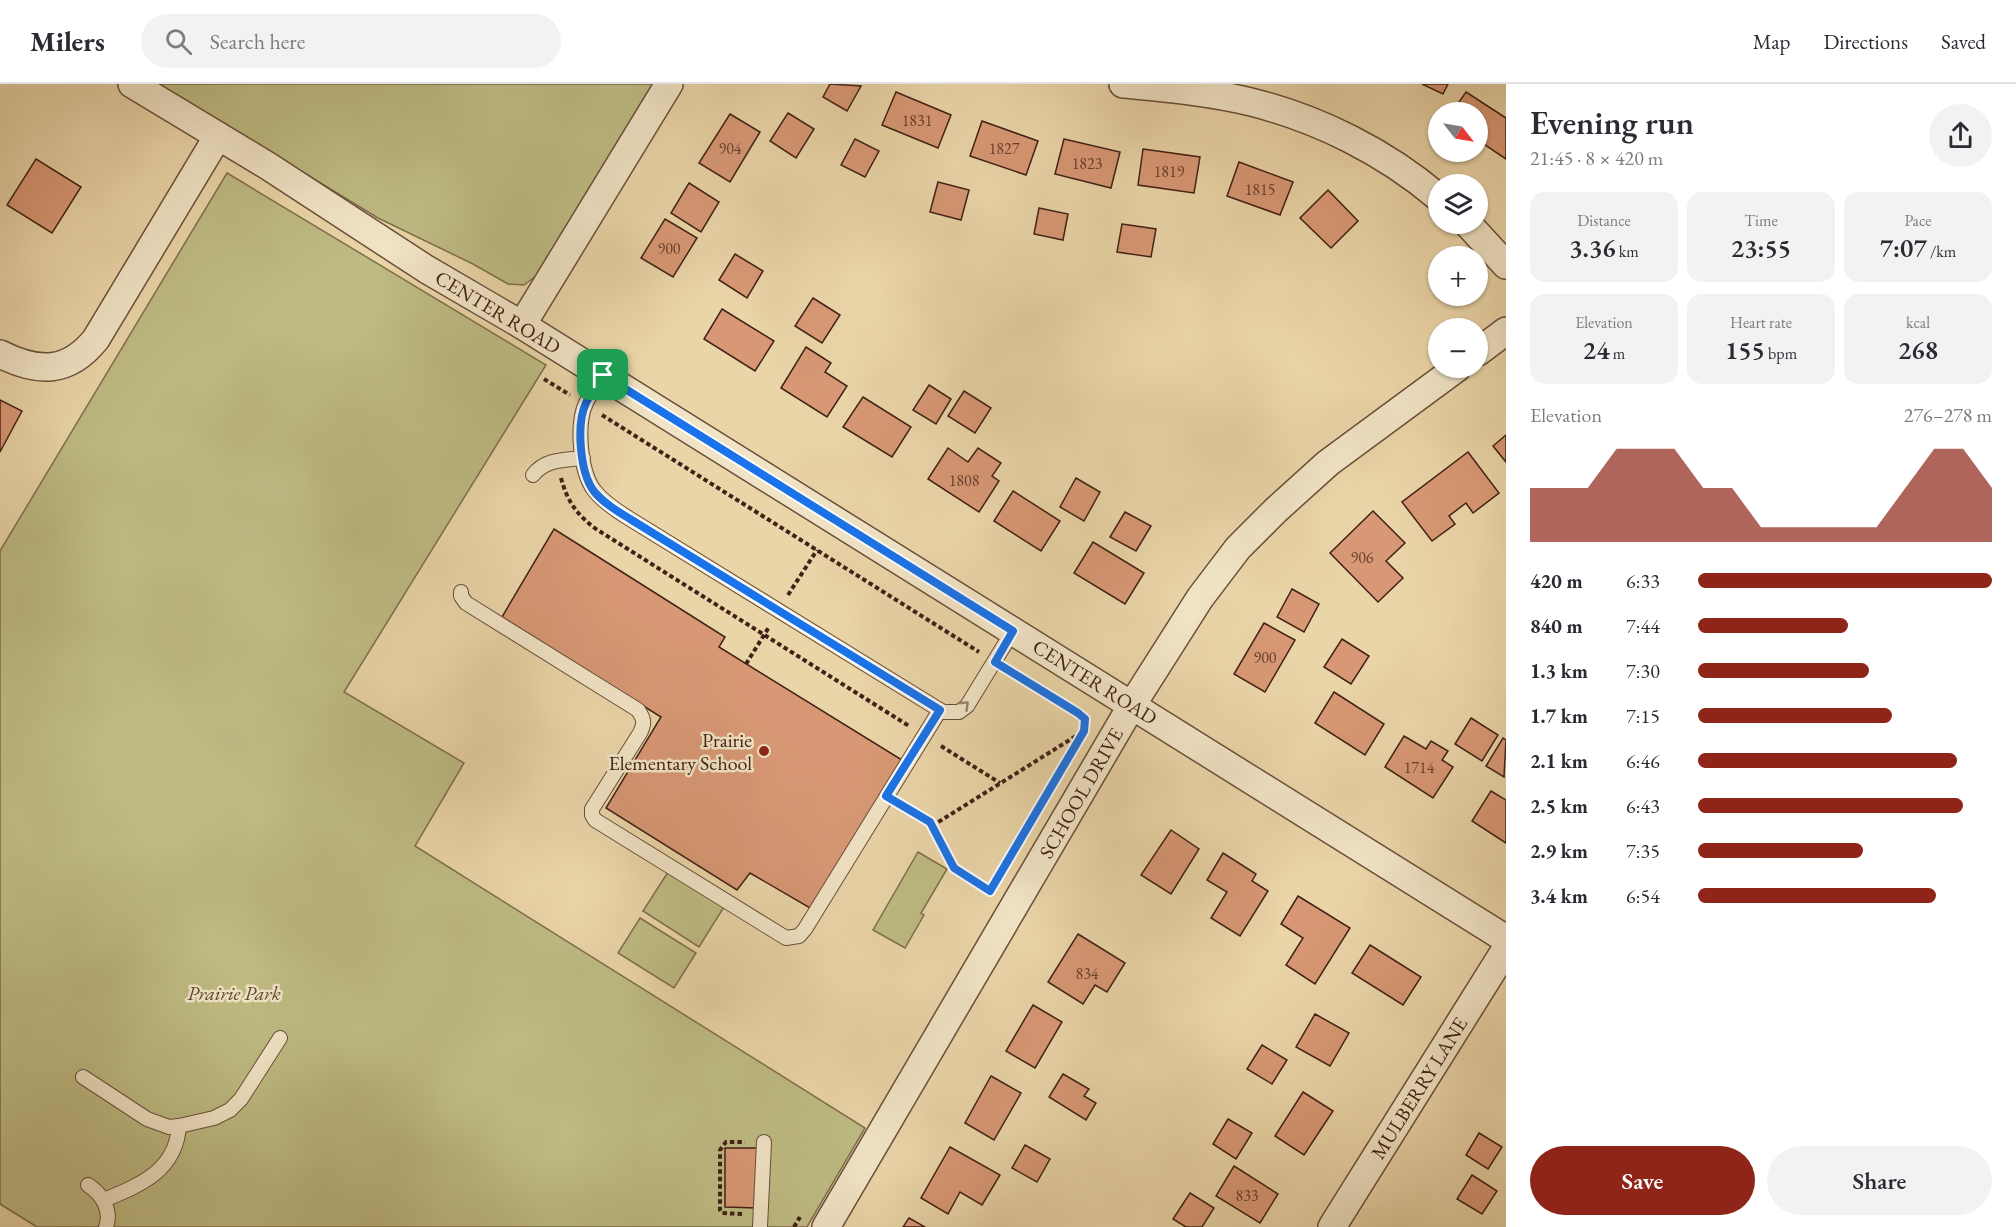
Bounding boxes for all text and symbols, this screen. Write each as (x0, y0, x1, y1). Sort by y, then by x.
search box (141, 14, 561, 68)
text: Milers (30, 23, 105, 59)
icon: search (162, 25, 195, 58)
text: Search here (210, 27, 305, 56)
text: Map (1753, 28, 1790, 55)
text: Directions (1823, 28, 1908, 55)
text: Saved (1941, 28, 1986, 55)
text: Evening run (1530, 101, 1694, 144)
north arrow (1428, 102, 1488, 162)
map controls (1428, 102, 1488, 378)
button: share (1929, 104, 1992, 167)
house number: 1831 (902, 110, 932, 131)
house number: 904 (718, 138, 742, 159)
house number: 1827 (989, 138, 1020, 159)
text: 21:45 · 8 × 420 m (1530, 145, 1663, 171)
house number: 1823 (1072, 153, 1103, 174)
house number: 1819 (1154, 161, 1185, 182)
button: layers (1428, 174, 1488, 234)
house number: 1815 (1245, 179, 1275, 200)
text: Distance (1577, 210, 1631, 231)
text: Time (1744, 210, 1778, 231)
text: Pace (1905, 210, 1931, 231)
text: 3.36 (1569, 231, 1616, 265)
text: 23:55 (1731, 231, 1791, 265)
text: 7:07 (1880, 231, 1927, 265)
house number: 900 (657, 238, 681, 259)
text: km (1616, 241, 1639, 262)
text: /km (1927, 241, 1956, 262)
button: + (1428, 246, 1488, 306)
street label: CENTER ROAD (430, 264, 566, 360)
text: Elevation (1575, 312, 1633, 333)
text: Heart rate (1730, 312, 1792, 333)
text: kcal (1906, 312, 1930, 333)
button: − (1428, 318, 1488, 378)
text: 24 (1583, 333, 1610, 367)
text: 155 (1725, 333, 1765, 367)
text: 268 (1898, 333, 1938, 367)
text: m (1610, 343, 1625, 364)
text: bpm (1765, 343, 1797, 364)
pin (577, 349, 628, 400)
icon: arrive (586, 358, 619, 391)
text: Elevation (1530, 402, 1602, 428)
text: 276–278 m (1904, 402, 1992, 428)
house number: 1808 (949, 470, 980, 491)
house number: 906 (1350, 547, 1374, 568)
text: 420 m (1530, 568, 1583, 594)
text: 6:33 (1626, 568, 1660, 594)
text: 840 m (1530, 613, 1583, 639)
text: 7:44 (1626, 613, 1660, 639)
street label: CENTER ROAD (1028, 633, 1162, 731)
house number: 900 (1253, 647, 1277, 668)
text: 1.3 km (1530, 658, 1588, 684)
text: 7:30 (1626, 658, 1660, 684)
one-way arrow (958, 702, 969, 712)
text: 1.7 km (1530, 703, 1588, 729)
text: 7:15 (1626, 703, 1660, 729)
street label: SCHOOL DRIVE (1033, 723, 1129, 863)
place label: Prairie Elementary School (608, 727, 752, 776)
marker: Prairie Elementary School (757, 744, 771, 758)
text: 2.1 km (1530, 748, 1588, 774)
text: 6:46 (1626, 748, 1660, 774)
house number: 1714 (1404, 757, 1435, 778)
text: 2.5 km (1530, 793, 1588, 819)
text: 6:43 (1626, 793, 1660, 819)
text: 2.9 km (1530, 838, 1588, 864)
text: 7:35 (1626, 838, 1660, 864)
text: 3.4 km (1530, 883, 1588, 909)
text: 6:54 (1626, 883, 1660, 909)
house number: 834 (1075, 963, 1099, 984)
park label: Prairie Park (187, 980, 281, 1006)
street label: MULBERRY LANE (1365, 1012, 1473, 1164)
button: Save (1530, 1146, 1755, 1215)
button: Share (1767, 1146, 1992, 1215)
house number: 833 (1235, 1185, 1259, 1206)

